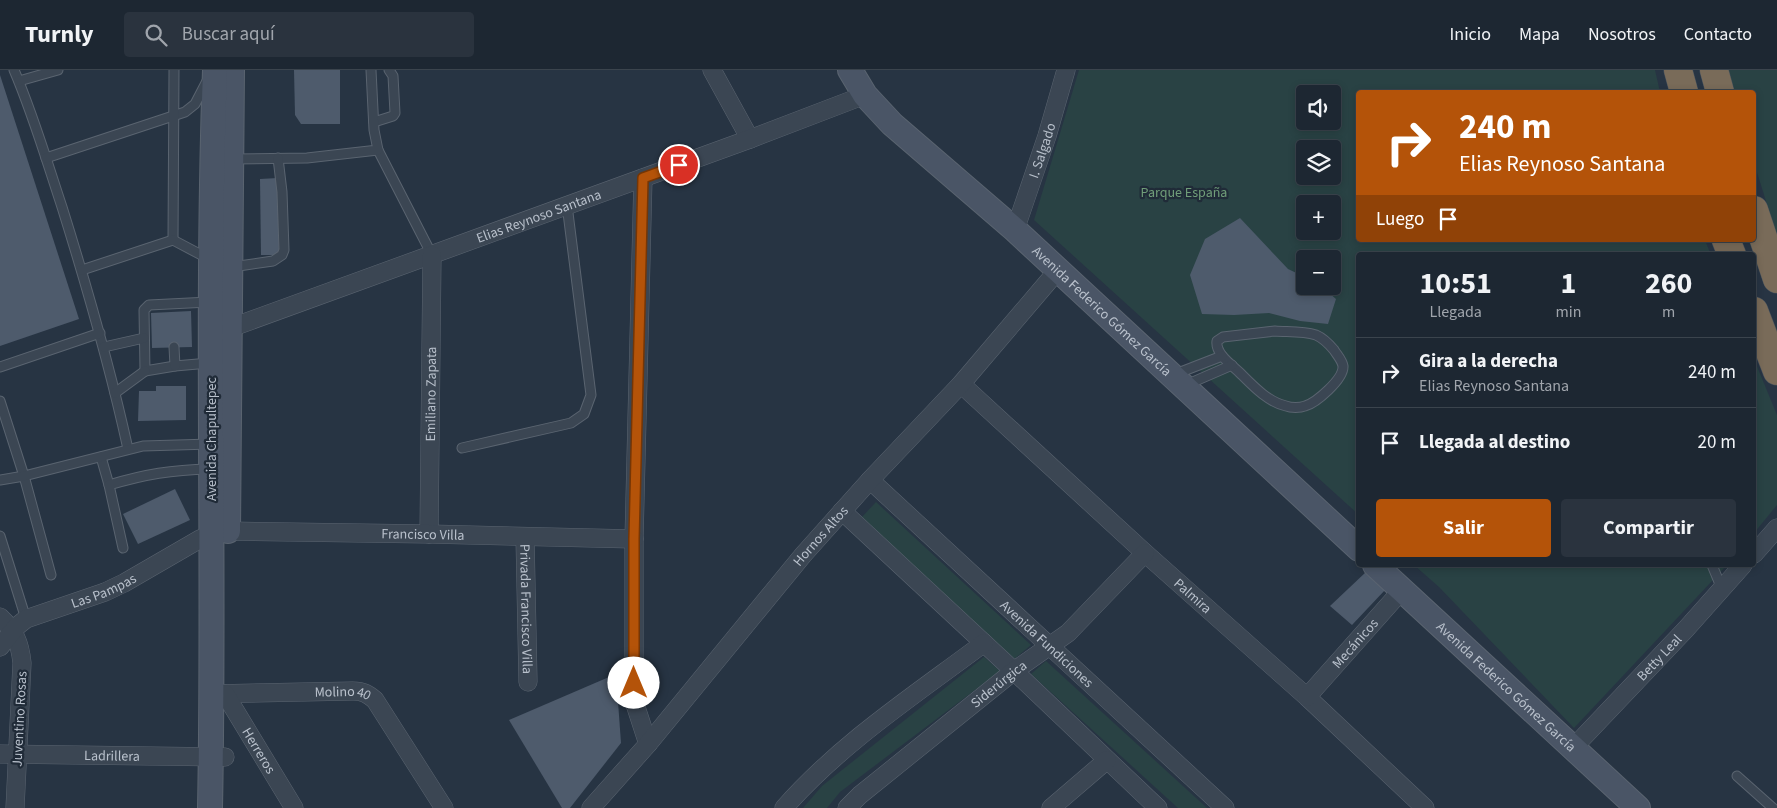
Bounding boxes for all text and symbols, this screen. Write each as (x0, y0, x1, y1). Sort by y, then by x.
search box (124, 12, 474, 57)
text: Turnly (25, 17, 94, 52)
icon: search (142, 21, 170, 49)
text: Buscar aquí (182, 21, 275, 48)
text: Inicio (1450, 22, 1491, 47)
text: Mapa (1519, 22, 1560, 47)
text: Nosotros (1588, 22, 1656, 47)
text: Contacto (1684, 22, 1752, 47)
map controls (1296, 85, 1341, 295)
button: sound (1296, 85, 1341, 130)
text: 240 m (1459, 102, 1551, 152)
icon: right (1376, 110, 1441, 175)
street label: I. Salgado (1024, 121, 1061, 181)
button: layers (1296, 140, 1341, 185)
pin (658, 144, 700, 186)
text: Elias Reynoso Santana (1459, 148, 1665, 180)
icon: arrive (665, 151, 693, 179)
park label: Parque España (1141, 183, 1227, 203)
street label: Elias Reynoso Santana (474, 185, 604, 249)
button: + (1296, 195, 1341, 240)
icon: arrive (1434, 205, 1462, 233)
text: Luego (1376, 206, 1424, 233)
street label: Avenida Federico Gómez García (1027, 242, 1176, 381)
button: − (1296, 250, 1341, 295)
text: 10:51 (1420, 262, 1492, 305)
text: 1 (1560, 262, 1576, 305)
text: 260 (1645, 262, 1692, 305)
text: Llegada (1429, 301, 1482, 323)
text: min (1555, 301, 1581, 323)
text: m (1662, 301, 1675, 323)
street label: Emiliano Zapata (421, 346, 442, 442)
text: Gira a la derecha (1419, 348, 1558, 375)
icon: right (1376, 359, 1404, 387)
text: 240 m (1688, 359, 1736, 386)
text: Elias Reynoso Santana (1419, 375, 1569, 397)
street label: Avenida Chapultepec (202, 376, 222, 501)
icon: arrive (1376, 429, 1404, 457)
text: Llegada al destino (1419, 429, 1570, 456)
text: 20 m (1698, 429, 1736, 456)
button: Salir (1376, 499, 1551, 557)
button: Compartir (1561, 499, 1736, 557)
street label: Hornos Altos (789, 502, 853, 571)
street label: Francisco Villa (381, 524, 465, 546)
street label: Privada Francisco Villa (514, 544, 537, 674)
street label: Las Pampas (69, 569, 141, 614)
street label: Palmira (1169, 574, 1216, 619)
street label: Avenida Fundiciones (995, 596, 1098, 693)
street label: Mecánicos (1328, 614, 1383, 673)
street label: Avenida Federico Gómez García (1431, 617, 1580, 757)
street label: Betty Leal (1633, 630, 1687, 686)
position arrow (607, 656, 659, 708)
street label: Siderúrgica (967, 656, 1031, 713)
street label: Juventino Rosas (8, 671, 32, 767)
street label: Molino 40 (314, 682, 375, 706)
street label: Herreros (237, 724, 280, 778)
street label: Ladrillera (84, 746, 140, 767)

